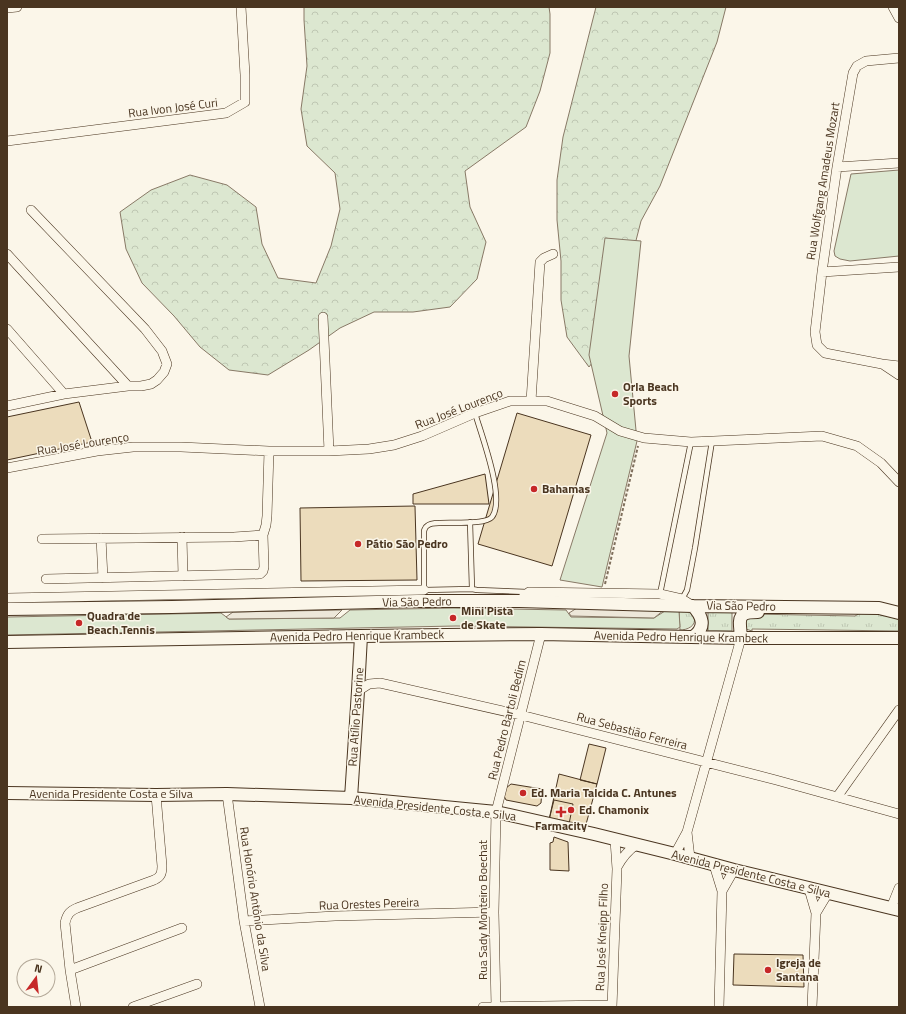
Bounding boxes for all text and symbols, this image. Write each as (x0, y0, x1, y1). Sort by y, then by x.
street label: Rua Ivon José Curi (127, 93, 219, 122)
street label: Rua Wolfgang Amadeus Mozart (801, 100, 844, 261)
place label: Orla Beach Sports (623, 377, 679, 410)
street label: Rua José Lourenço (412, 383, 506, 434)
marker: Orla Beach Sports (610, 389, 620, 399)
street label: Rua José Lourenço (36, 427, 130, 460)
place label: Bahamas (542, 479, 590, 498)
marker: Bahamas (529, 484, 539, 494)
place label: Pátio São Pedro (366, 534, 448, 553)
marker: Pátio São Pedro (353, 539, 363, 549)
street label: Via São Pedro (382, 591, 452, 612)
street label: Via São Pedro (706, 595, 776, 616)
place label: Mini Pista de Skate (461, 601, 513, 634)
place label: Quadra de Beach Tennis (87, 606, 155, 639)
marker: Mini Pista de Skate (448, 613, 458, 623)
marker: Quadra de Beach Tennis (74, 618, 84, 628)
street label: Avenida Pedro Henrique Krambeck (270, 624, 445, 647)
street label: Avenida Pedro Henrique Krambeck (594, 625, 769, 648)
street label: Rua Pedro Bartoli Bedim (482, 658, 531, 782)
street label: Rua Atílio Pastorine (343, 667, 368, 767)
street label: Rua Sebastião Ferreira (575, 707, 690, 754)
place label: Ed. Maria Talcida C. Antunes (531, 783, 677, 802)
street label: Avenida Presidente Costa e Silva (29, 784, 193, 803)
marker: Ed. Maria Talcida C. Antunes (518, 788, 528, 798)
street label: Avenida Presidente Costa e Silva (353, 790, 517, 825)
place label: Ed. Chamonix (579, 800, 649, 819)
marker: Ed. Chamonix (566, 805, 576, 815)
marker: Farmacity (556, 807, 566, 817)
place label: Farmacity (535, 816, 587, 835)
street label: Rua Honório Antônio da Silva (235, 825, 276, 973)
street label: Rua Sady Monteiro Boechat (473, 839, 492, 980)
street label: Avenida Presidente Costa e Silva (670, 845, 833, 902)
street label: Rua José Kneipp Filho (590, 883, 613, 991)
street label: Rua Orestes Pereira (318, 892, 420, 915)
place label: Igreja de Santana (776, 953, 821, 986)
north arrow (16, 958, 56, 998)
text: N (33, 960, 44, 977)
marker: Igreja de Santana (763, 965, 773, 975)

